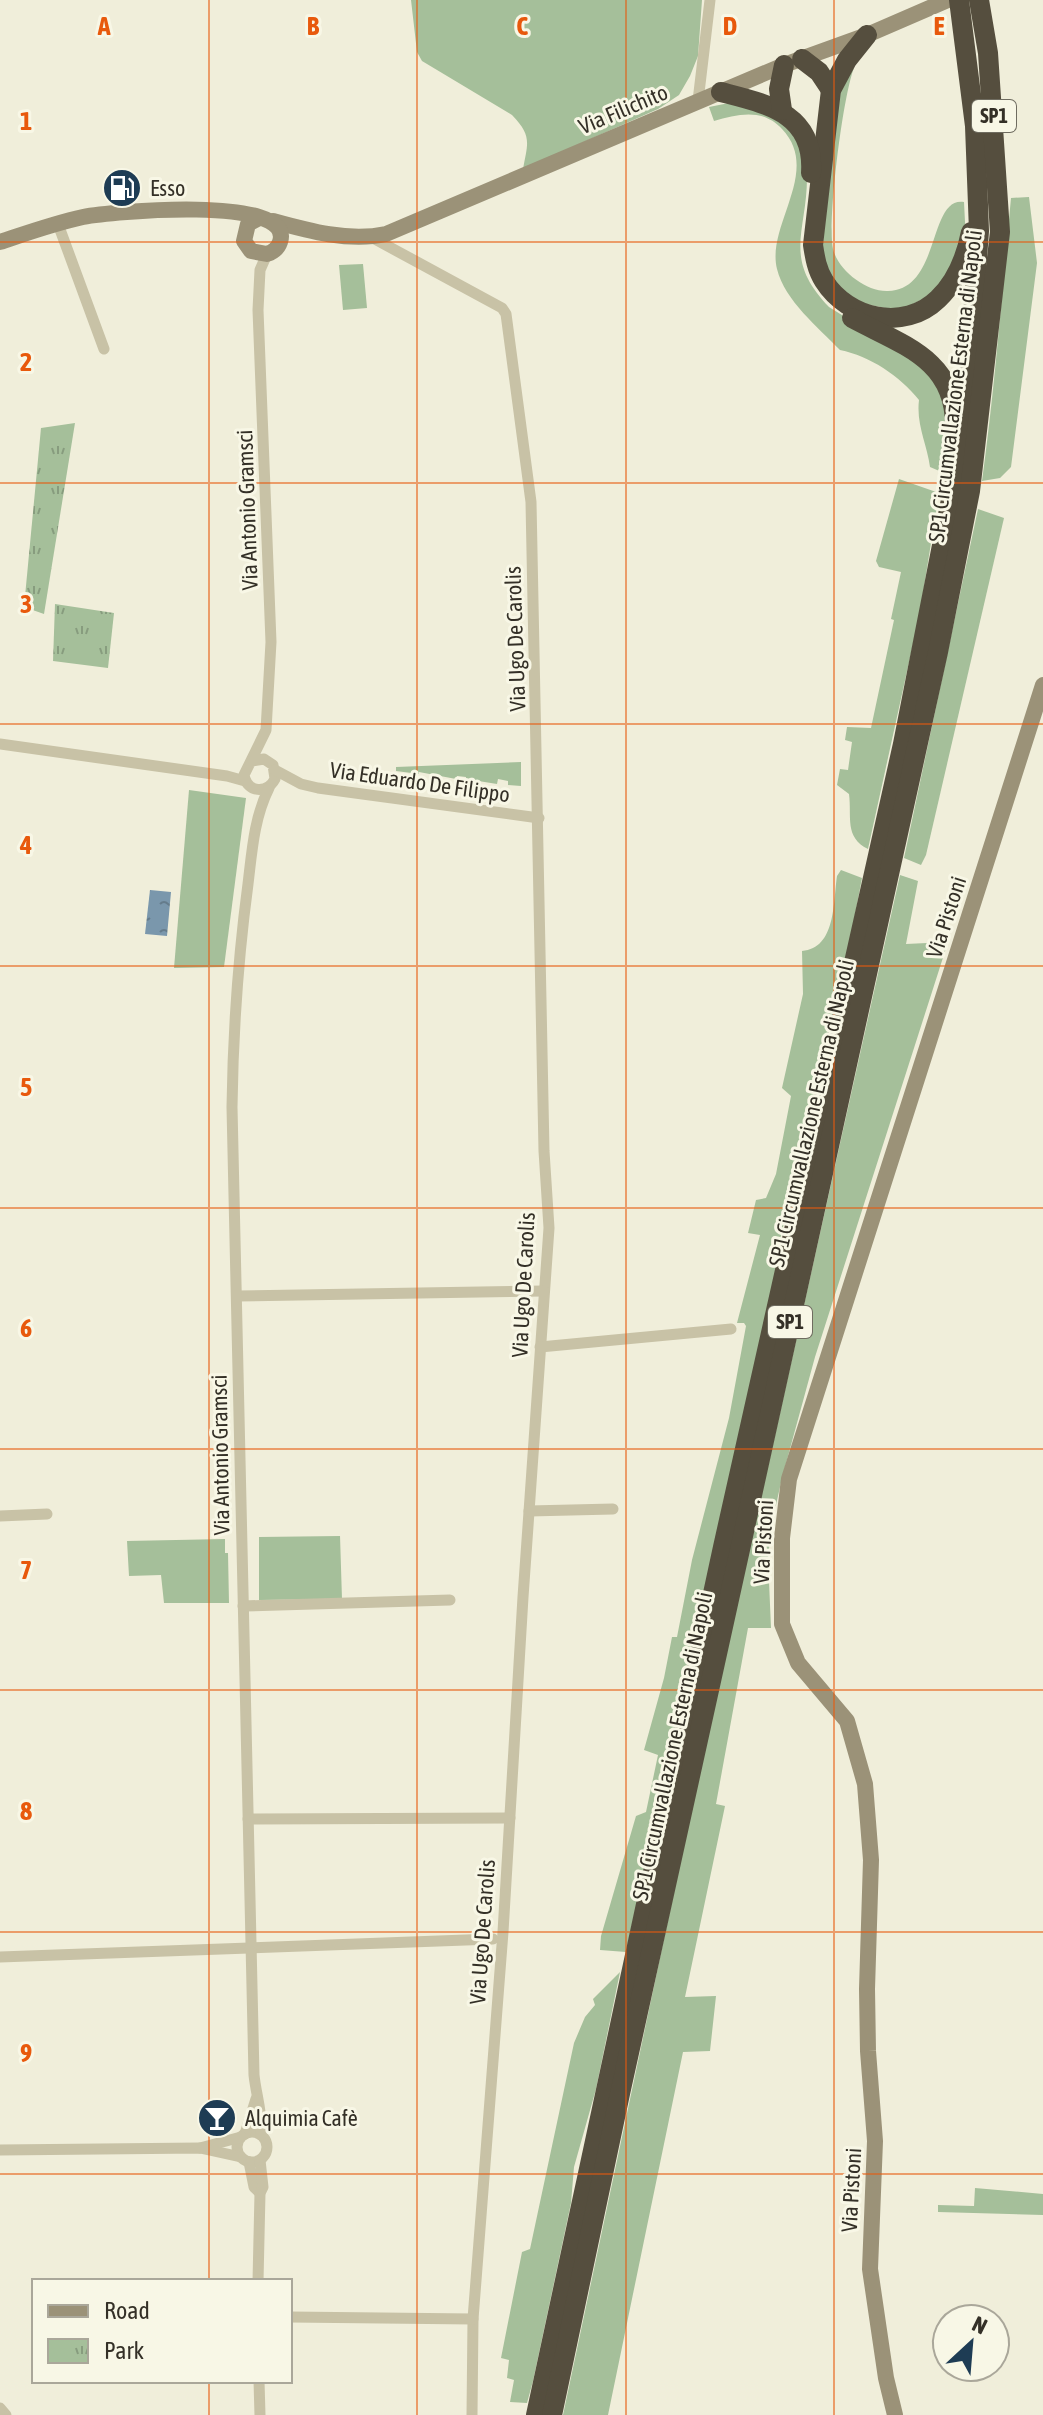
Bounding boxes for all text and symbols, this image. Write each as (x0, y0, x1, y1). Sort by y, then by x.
text: A (97, 11, 111, 41)
text: B (307, 11, 320, 41)
text: C (516, 11, 528, 41)
text: D (723, 11, 737, 41)
text: E (933, 11, 945, 41)
street label: Via Filichito (575, 79, 671, 139)
road number: SP1 (972, 100, 1016, 132)
text: 1 (20, 106, 32, 136)
fuel station icon: Esso (101, 167, 143, 209)
place label: Esso (150, 175, 185, 201)
street label: SP1 Circumvallazione Esterna di Napoli (923, 228, 987, 544)
text: 2 (20, 347, 32, 377)
street label: Via Antonio Gramsci (231, 429, 263, 591)
street label: Via Ugo De Carolis (499, 566, 531, 712)
text: 3 (20, 589, 32, 619)
street label: Via Eduardo De Filippo (328, 757, 512, 807)
text: 4 (19, 830, 32, 860)
street label: Via Pistoni (921, 873, 971, 961)
street label: SP1 Circumvallazione Esterna di Napoli (763, 957, 859, 1269)
text: 5 (20, 1072, 32, 1102)
street label: Via Ugo De Carolis (506, 1212, 540, 1358)
road number: SP1 (768, 1306, 812, 1338)
text: 6 (20, 1313, 32, 1343)
street label: Via Antonio Gramsci (206, 1374, 234, 1536)
street label: Via Pistoni (748, 1499, 778, 1585)
text: 7 (20, 1555, 32, 1585)
street label: SP1 Circumvallazione Esterna di Napoli (627, 1590, 717, 1902)
text: 8 (20, 1796, 32, 1826)
street label: Via Ugo De Carolis (464, 1858, 500, 2005)
text: 9 (20, 2038, 32, 2068)
bar icon: Alquimia Cafè (196, 2097, 238, 2139)
place label: Alquimia Cafè (245, 2105, 358, 2131)
street label: Via Pistoni (836, 2147, 866, 2233)
legend (32, 2279, 292, 2383)
text: Road (104, 2297, 150, 2324)
north arrow (931, 2303, 1011, 2383)
text: N (968, 2310, 991, 2340)
text: Park (104, 2337, 145, 2364)

